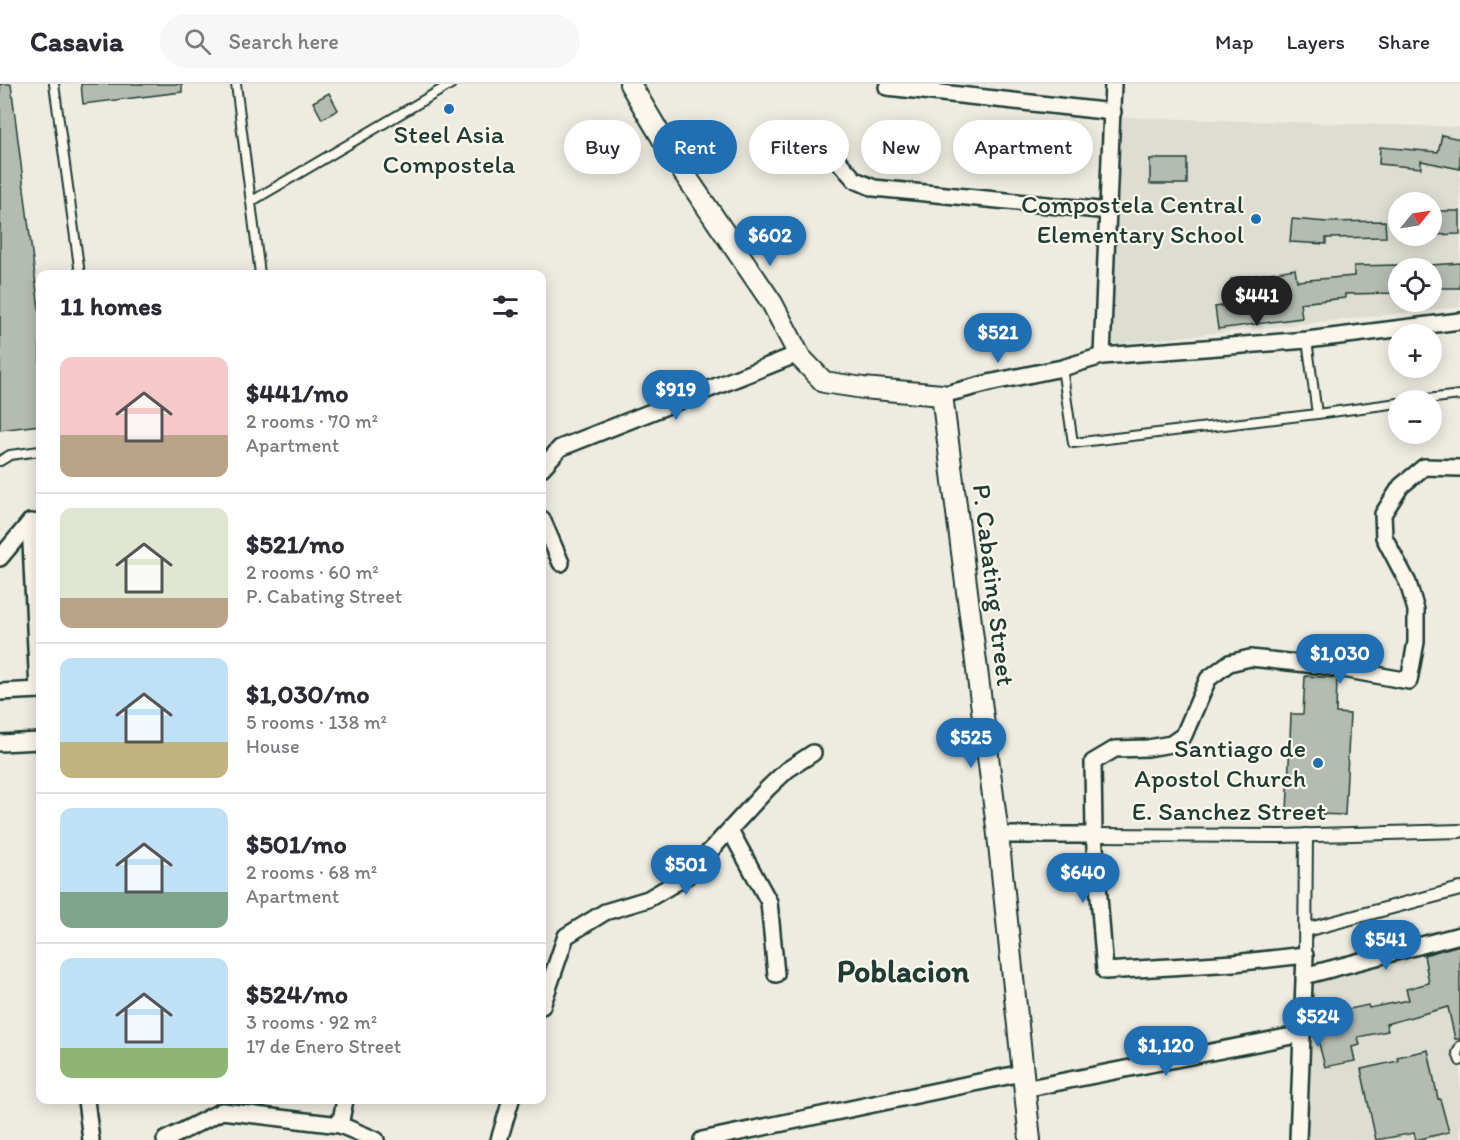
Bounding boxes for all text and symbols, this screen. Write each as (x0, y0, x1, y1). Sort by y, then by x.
search box (160, 14, 580, 68)
text: Casavia (30, 24, 124, 58)
icon: search (181, 25, 214, 58)
text: Search here (229, 28, 339, 55)
text: Map (1215, 29, 1254, 54)
text: Layers (1287, 29, 1345, 54)
text: Share (1378, 29, 1430, 54)
marker: Steel Asia Compostela (442, 102, 456, 116)
place label: Steel Asia Compostela (383, 118, 516, 180)
chip: Buy (564, 120, 641, 174)
chip: Rent (653, 120, 737, 174)
chip: Filters (749, 120, 849, 174)
chip: New (861, 120, 941, 174)
chip: Apartment (953, 120, 1093, 174)
place label: Compostela Central Elementary School (1021, 188, 1244, 250)
north arrow (1388, 192, 1442, 246)
map controls (1388, 192, 1442, 444)
marker: Compostela Central Elementary School (1249, 212, 1263, 226)
pin: $602 (734, 216, 806, 267)
text: $602 (748, 223, 792, 247)
button: locate (1388, 258, 1442, 312)
pin: $441 (1221, 276, 1293, 327)
text: $441 (1235, 283, 1279, 307)
text: 11 homes (60, 290, 162, 322)
icon: filters (489, 290, 522, 323)
pin: $521 (962, 313, 1034, 364)
text: $521 (978, 320, 1018, 344)
button: + (1388, 324, 1442, 378)
pin: $919 (640, 370, 712, 421)
text: $441/mo (246, 377, 349, 409)
text: $919 (656, 377, 696, 401)
icon: home (108, 381, 180, 453)
button: − (1388, 390, 1442, 444)
text: 2 rooms · 70 m² (246, 409, 378, 433)
text: Apartment (246, 433, 339, 457)
street label: P. Cabating Street (966, 482, 1022, 688)
text: $521/mo (246, 528, 345, 560)
icon: home (108, 532, 180, 604)
text: 2 rooms · 60 m² (246, 560, 379, 584)
text: P. Cabating Street (246, 584, 402, 608)
pin: $1,030 (1291, 634, 1389, 685)
text: $1,030 (1310, 641, 1370, 665)
text: $1,030/mo (246, 678, 370, 710)
icon: home (108, 682, 180, 754)
text: 5 rooms · 138 m² (246, 710, 387, 734)
pin: $525 (935, 718, 1007, 769)
text: $525 (950, 725, 992, 749)
place label: Santiago de Apostol Church (1134, 732, 1306, 794)
text: House (246, 734, 300, 758)
marker: Santiago de Apostol Church (1311, 756, 1325, 770)
street label: E. Sanchez Street (1132, 795, 1327, 827)
text: $501/mo (246, 828, 347, 860)
icon: home (108, 832, 180, 904)
pin: $501 (650, 845, 722, 896)
text: $501 (665, 852, 707, 876)
pin: $640 (1047, 853, 1119, 904)
text: 2 rooms · 68 m² (246, 860, 377, 884)
text: $640 (1060, 860, 1106, 884)
text: Apartment (246, 884, 339, 908)
pin: $541 (1350, 920, 1422, 971)
text: $541 (1365, 927, 1407, 951)
district label: Poblacion (837, 952, 970, 990)
text: $524/mo (246, 978, 348, 1010)
icon: home (108, 982, 180, 1054)
pin: $524 (1282, 997, 1354, 1048)
text: $524 (1296, 1004, 1340, 1028)
text: 3 rooms · 92 m² (246, 1010, 377, 1034)
pin: $1,120 (1117, 1026, 1215, 1077)
text: $1,120 (1138, 1033, 1194, 1057)
text: 17 de Enero Street (246, 1034, 401, 1058)

